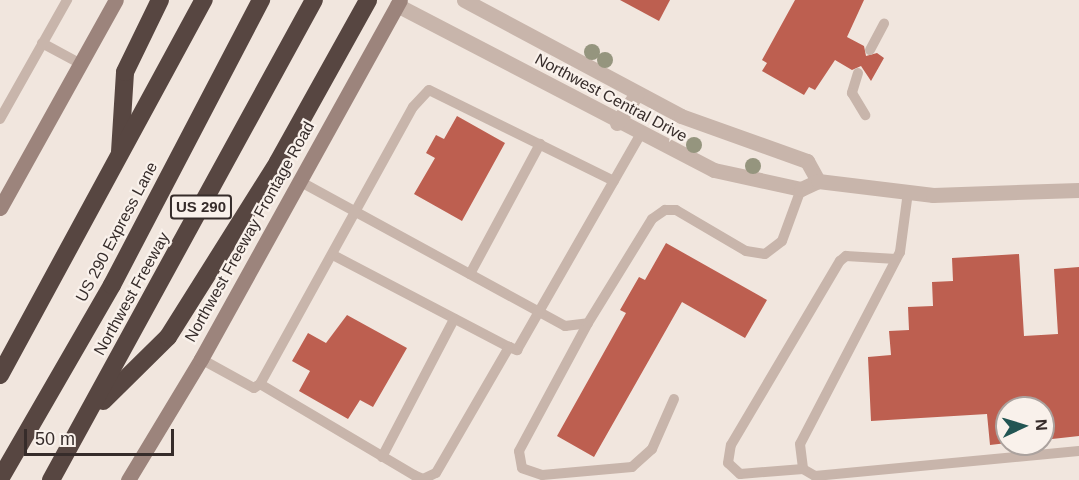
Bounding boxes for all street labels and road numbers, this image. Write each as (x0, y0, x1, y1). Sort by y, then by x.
street label: Northwest Central Drive (532, 50, 690, 146)
street label: Northwest Freeway Frontage Road (181, 118, 319, 346)
street label: US 290 Express Lane (72, 159, 162, 305)
road number: US 290 (170, 195, 232, 219)
street label: Northwest Freeway (90, 229, 174, 359)

